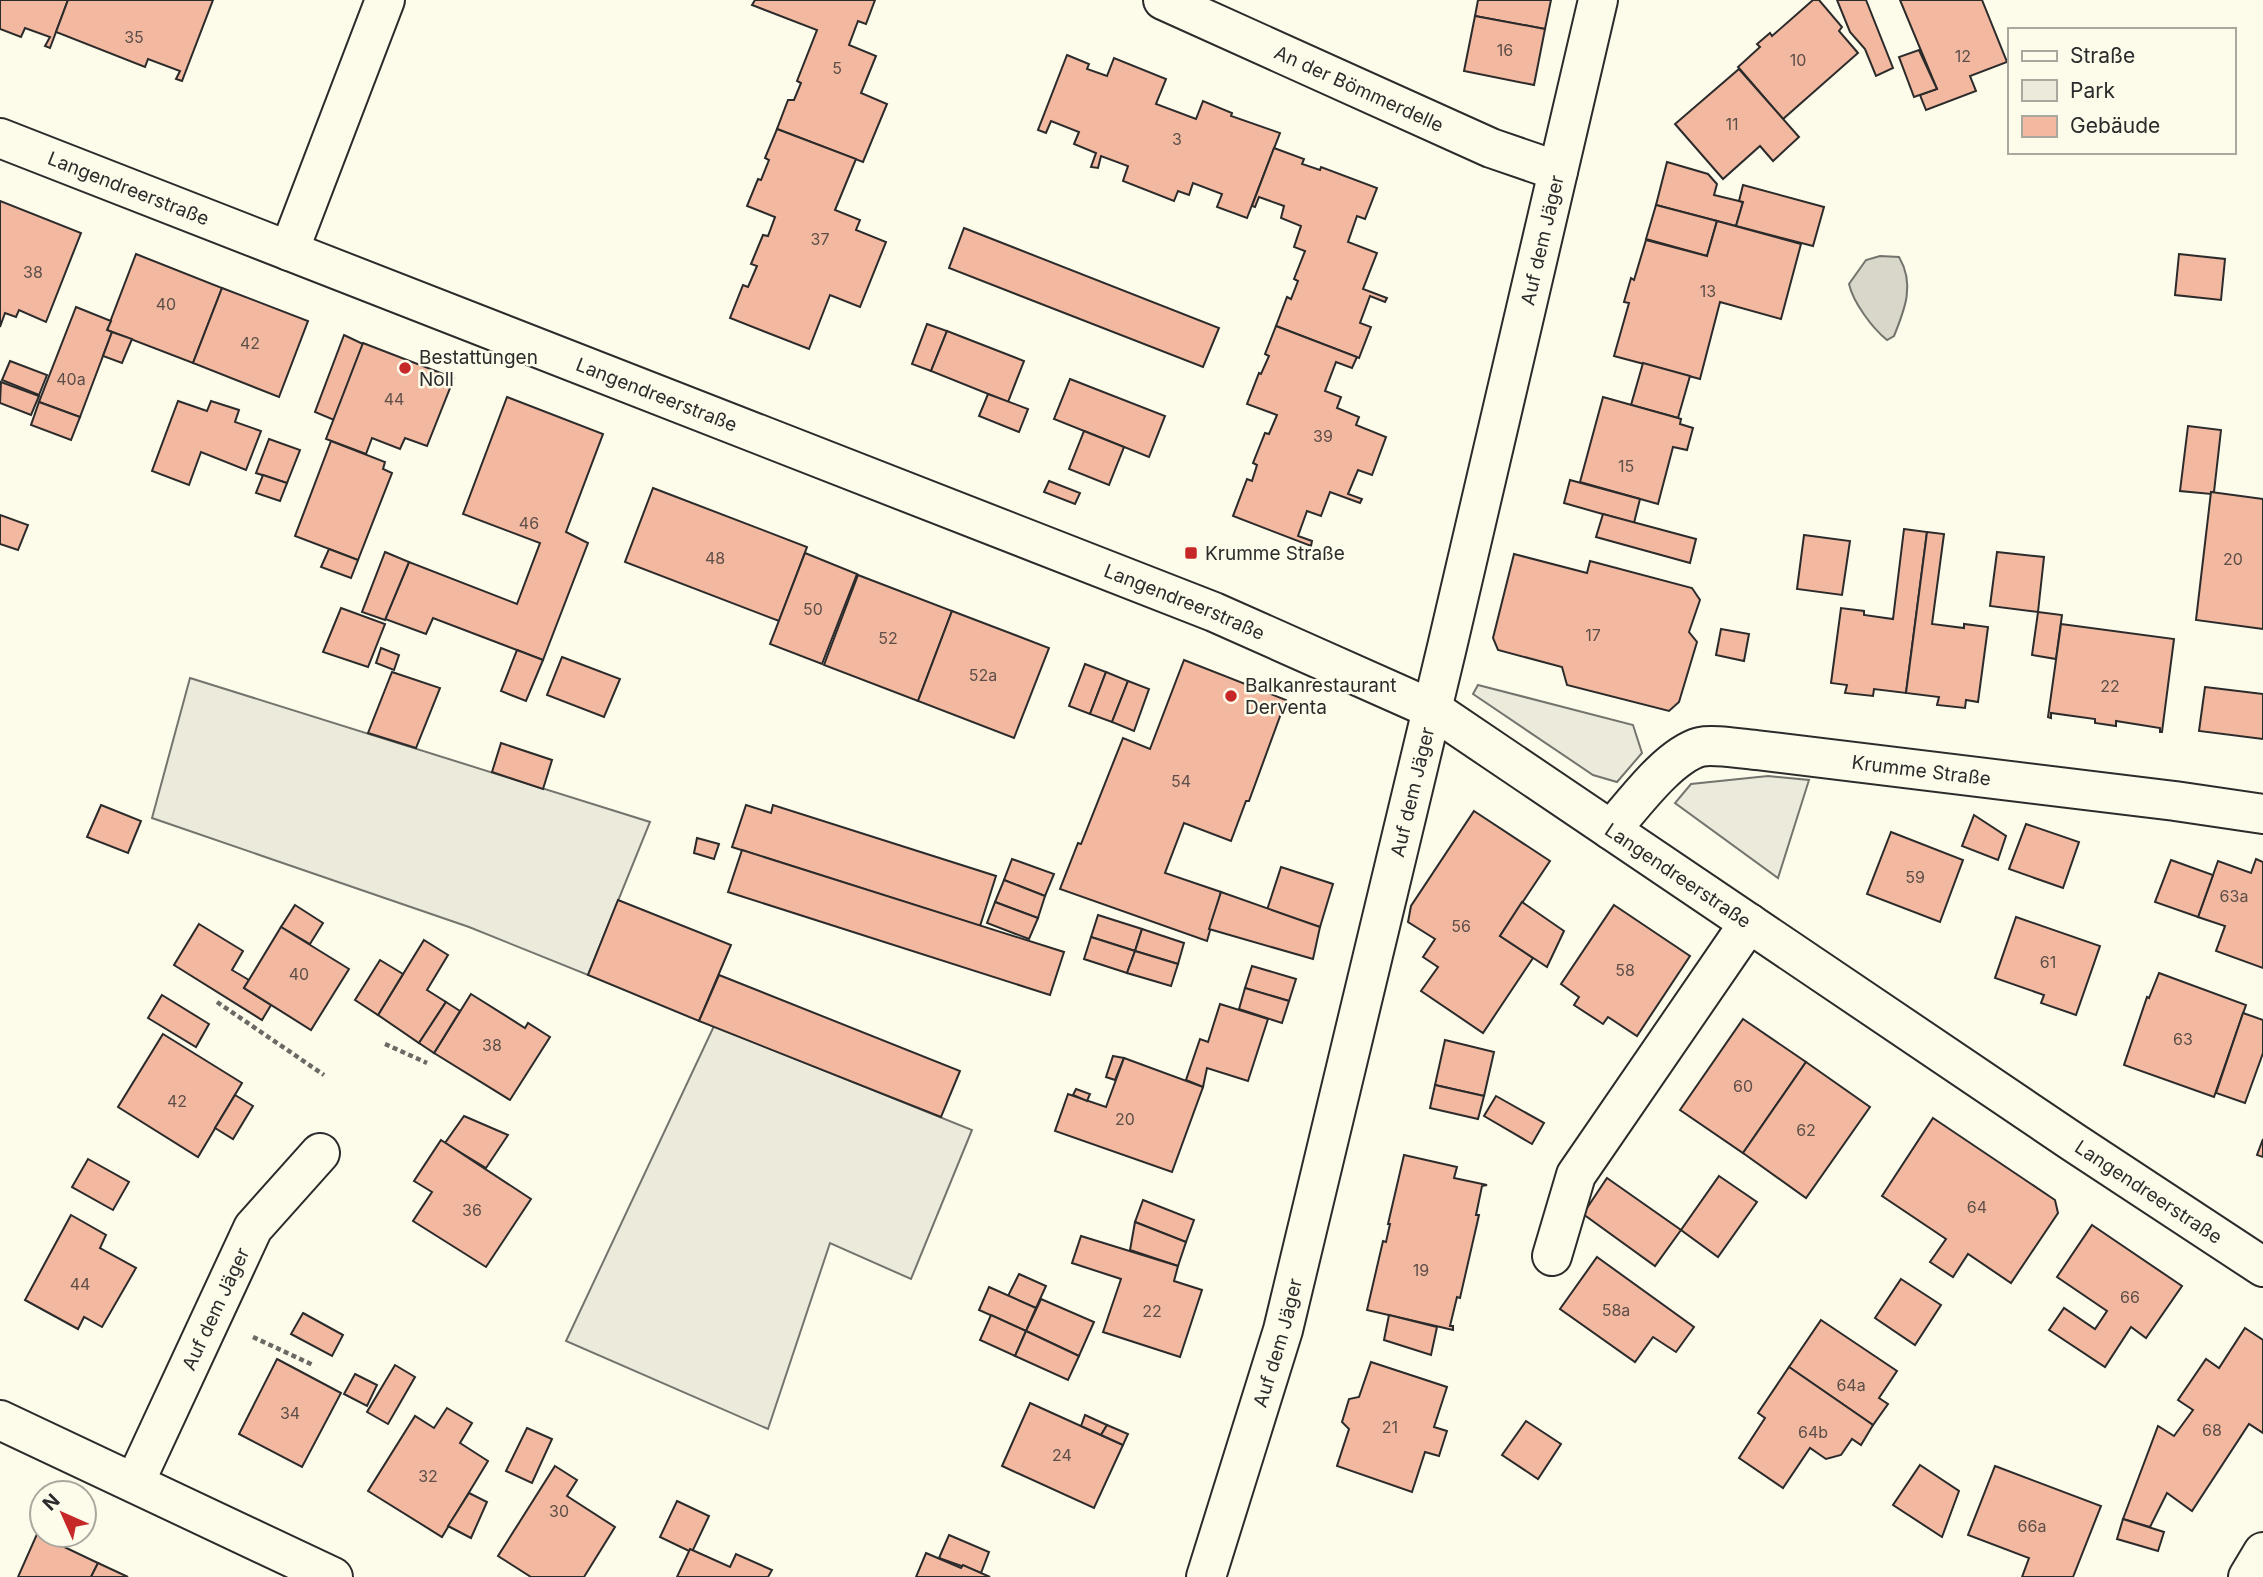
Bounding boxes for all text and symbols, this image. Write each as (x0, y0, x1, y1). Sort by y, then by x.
house number: 35 (124, 27, 144, 47)
legend (2008, 28, 2235, 154)
house number: 16 (1497, 40, 1513, 60)
street label: An der Bömmerdelle (1271, 41, 1447, 137)
text: Straße (2070, 43, 2135, 68)
house number: 12 (1955, 46, 1971, 66)
house number: 10 (1790, 50, 1806, 70)
house number: 5 (832, 58, 842, 78)
text: Park (2070, 78, 2115, 103)
text: Gebäude (2070, 113, 2160, 138)
house number: 11 (1725, 114, 1739, 134)
house number: 3 (1172, 129, 1182, 149)
street label: Langendreerstraße (44, 147, 212, 231)
street label: Auf dem Jäger (1516, 173, 1569, 308)
house number: 37 (811, 229, 829, 249)
house number: 38 (23, 262, 43, 282)
house number: 13 (1700, 281, 1716, 301)
house number: 40 (156, 294, 176, 314)
house number: 42 (240, 333, 260, 353)
place label: Bestattungen Noll (419, 346, 538, 391)
street label: Langendreerstraße (573, 353, 741, 437)
marker: Bestattungen Noll (397, 360, 413, 376)
house number: 40a (56, 369, 86, 389)
house number: 44 (384, 389, 404, 409)
house number: 39 (1313, 426, 1333, 446)
house number: 15 (1618, 456, 1634, 476)
house number: 46 (519, 513, 539, 533)
place label: Krumme Straße (1205, 542, 1345, 565)
marker: Krumme Straße (1183, 545, 1199, 561)
house number: 48 (705, 548, 725, 568)
house number: 20 (2223, 549, 2243, 569)
street label: Langendreerstraße (1101, 559, 1268, 645)
house number: 50 (803, 599, 823, 619)
house number: 17 (1585, 625, 1601, 645)
house number: 52 (878, 628, 898, 648)
house number: 52a (969, 665, 997, 685)
place label: Balkanrestaurant Derventa (1245, 674, 1396, 719)
house number: 22 (2100, 676, 2120, 696)
marker: Balkanrestaurant Derventa (1223, 688, 1239, 704)
street label: Auf dem Jäger (1386, 725, 1439, 859)
street label: Krumme Straße (1850, 751, 1992, 791)
house number: 54 (1171, 771, 1191, 791)
street label: Langendreerstraße (1601, 818, 1755, 933)
house number: 59 (1905, 867, 1925, 887)
house number: 63a (2220, 886, 2248, 906)
house number: 56 (1451, 916, 1471, 936)
house number: 61 (2040, 952, 2056, 972)
house number: 58 (1615, 960, 1635, 980)
house number: 40 (289, 964, 309, 984)
house number: 63 (2173, 1029, 2193, 1049)
house number: 38 (482, 1035, 502, 1055)
house number: 60 (1733, 1076, 1753, 1096)
house number: 42 (167, 1091, 187, 1111)
house number: 20 (1115, 1109, 1135, 1129)
house number: 62 (1796, 1120, 1816, 1140)
street label: Langendreerstraße (2071, 1136, 2226, 1249)
house number: 64 (1967, 1197, 1987, 1217)
house number: 36 (462, 1200, 482, 1220)
street label: Auf dem Jäger (178, 1244, 254, 1374)
house number: 19 (1413, 1260, 1429, 1280)
house number: 44 (70, 1274, 90, 1294)
street label: Auf dem Jäger (1249, 1276, 1307, 1410)
house number: 66 (2120, 1287, 2140, 1307)
house number: 58a (1602, 1300, 1630, 1320)
house number: 22 (1142, 1301, 1162, 1321)
house number: 64a (1836, 1375, 1866, 1395)
house number: 34 (280, 1403, 300, 1423)
house number: 21 (1382, 1417, 1398, 1437)
house number: 68 (2202, 1420, 2222, 1440)
house number: 64b (1798, 1422, 1828, 1442)
house number: 24 (1052, 1445, 1072, 1465)
house number: 32 (418, 1466, 438, 1486)
north arrow (28, 1479, 98, 1549)
text: N (38, 1489, 65, 1516)
house number: 30 (549, 1501, 569, 1521)
house number: 66a (2018, 1516, 2046, 1536)

